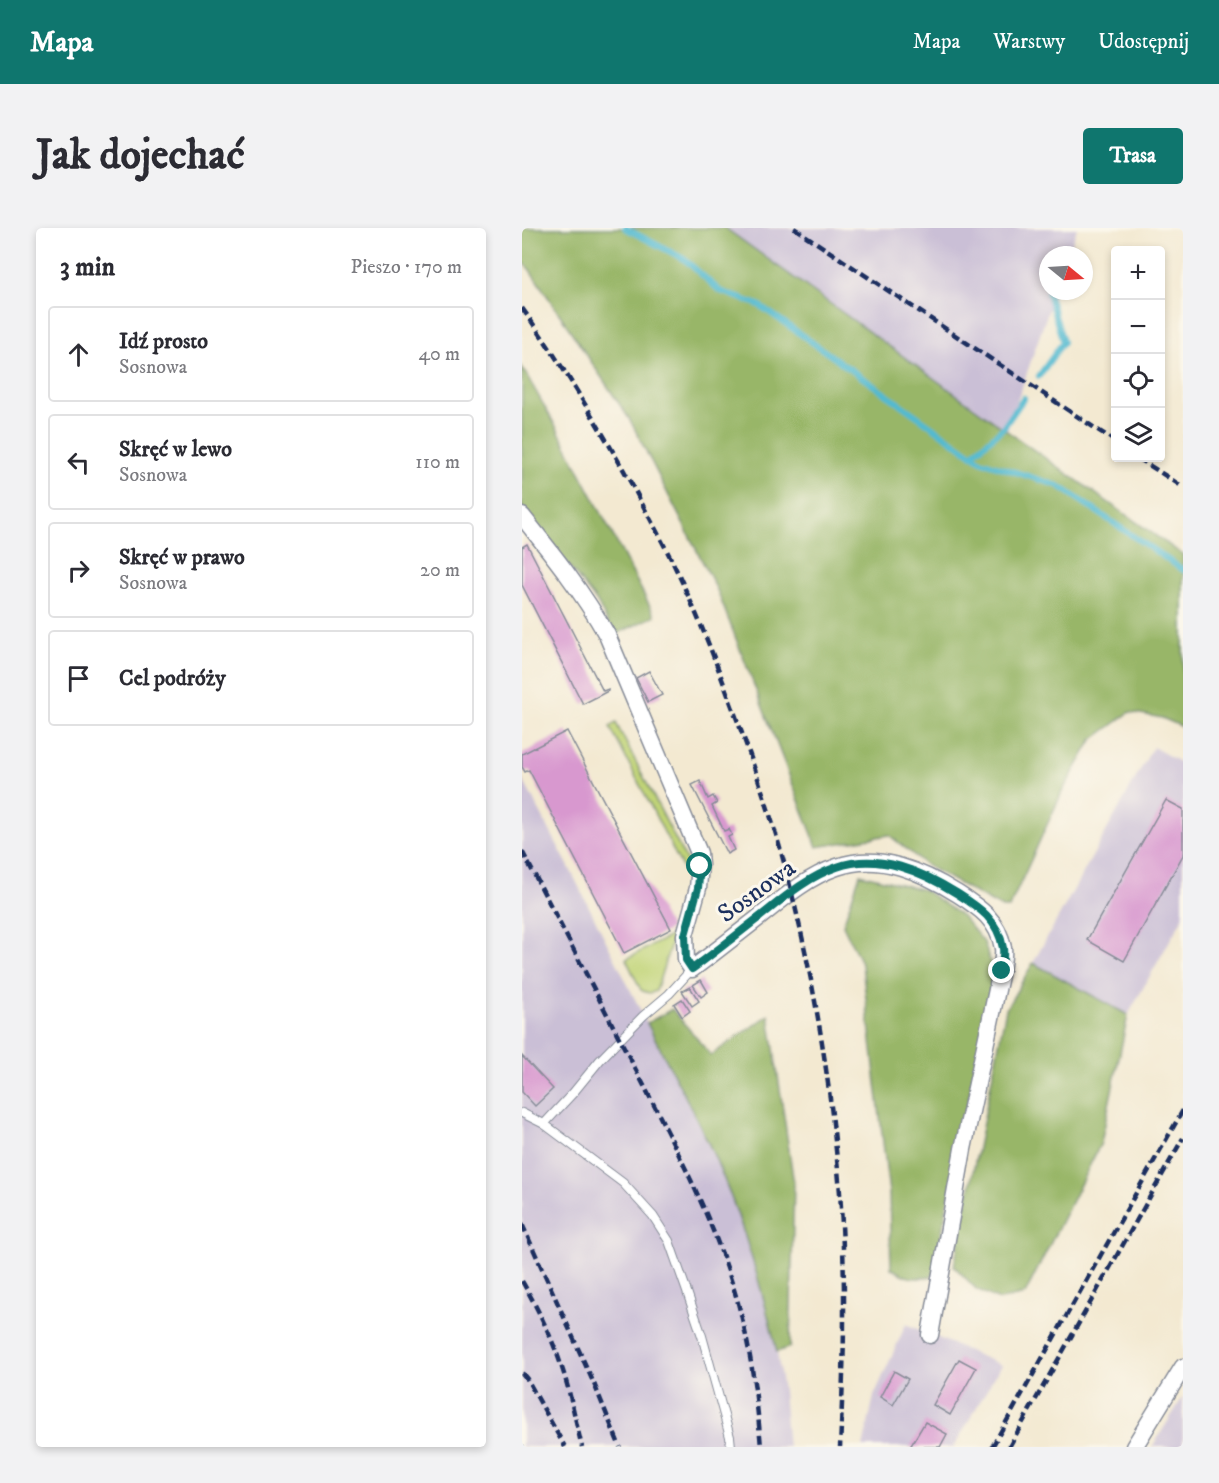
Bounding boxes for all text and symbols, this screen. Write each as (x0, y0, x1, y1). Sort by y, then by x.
text: Mapa (30, 25, 93, 60)
text: Mapa (913, 29, 960, 55)
text: Warstwy (993, 29, 1065, 55)
text: Udostępnij (1098, 29, 1189, 55)
button: Trasa (1083, 128, 1183, 184)
text: Jak dojechać (36, 130, 244, 182)
north arrow (1039, 246, 1093, 300)
map controls (1111, 246, 1165, 462)
button: + (1111, 246, 1165, 300)
text: 3 min (60, 251, 115, 284)
text: Pieszo · 170 m (351, 255, 462, 280)
button: − (1111, 300, 1165, 354)
text: Idź prosto (119, 328, 208, 355)
icon: ahead (62, 338, 95, 371)
text: 40 m (418, 342, 460, 367)
button: locate (1111, 354, 1165, 408)
text: Sosnowa (119, 355, 187, 380)
button: layers (1111, 408, 1165, 462)
text: Skręć w lewo (119, 436, 232, 463)
icon: left (62, 446, 95, 479)
text: 110 m (415, 450, 460, 475)
text: Sosnowa (119, 463, 187, 488)
text: Skręć w prawo (119, 544, 245, 571)
icon: right (62, 554, 95, 587)
text: 20 m (420, 558, 460, 583)
text: Sosnowa (119, 571, 187, 596)
icon: arrive (62, 662, 95, 695)
text: Cel podróży (119, 665, 226, 692)
route start (686, 852, 712, 878)
street label: Sosnowa (711, 852, 802, 931)
route end (988, 957, 1014, 983)

